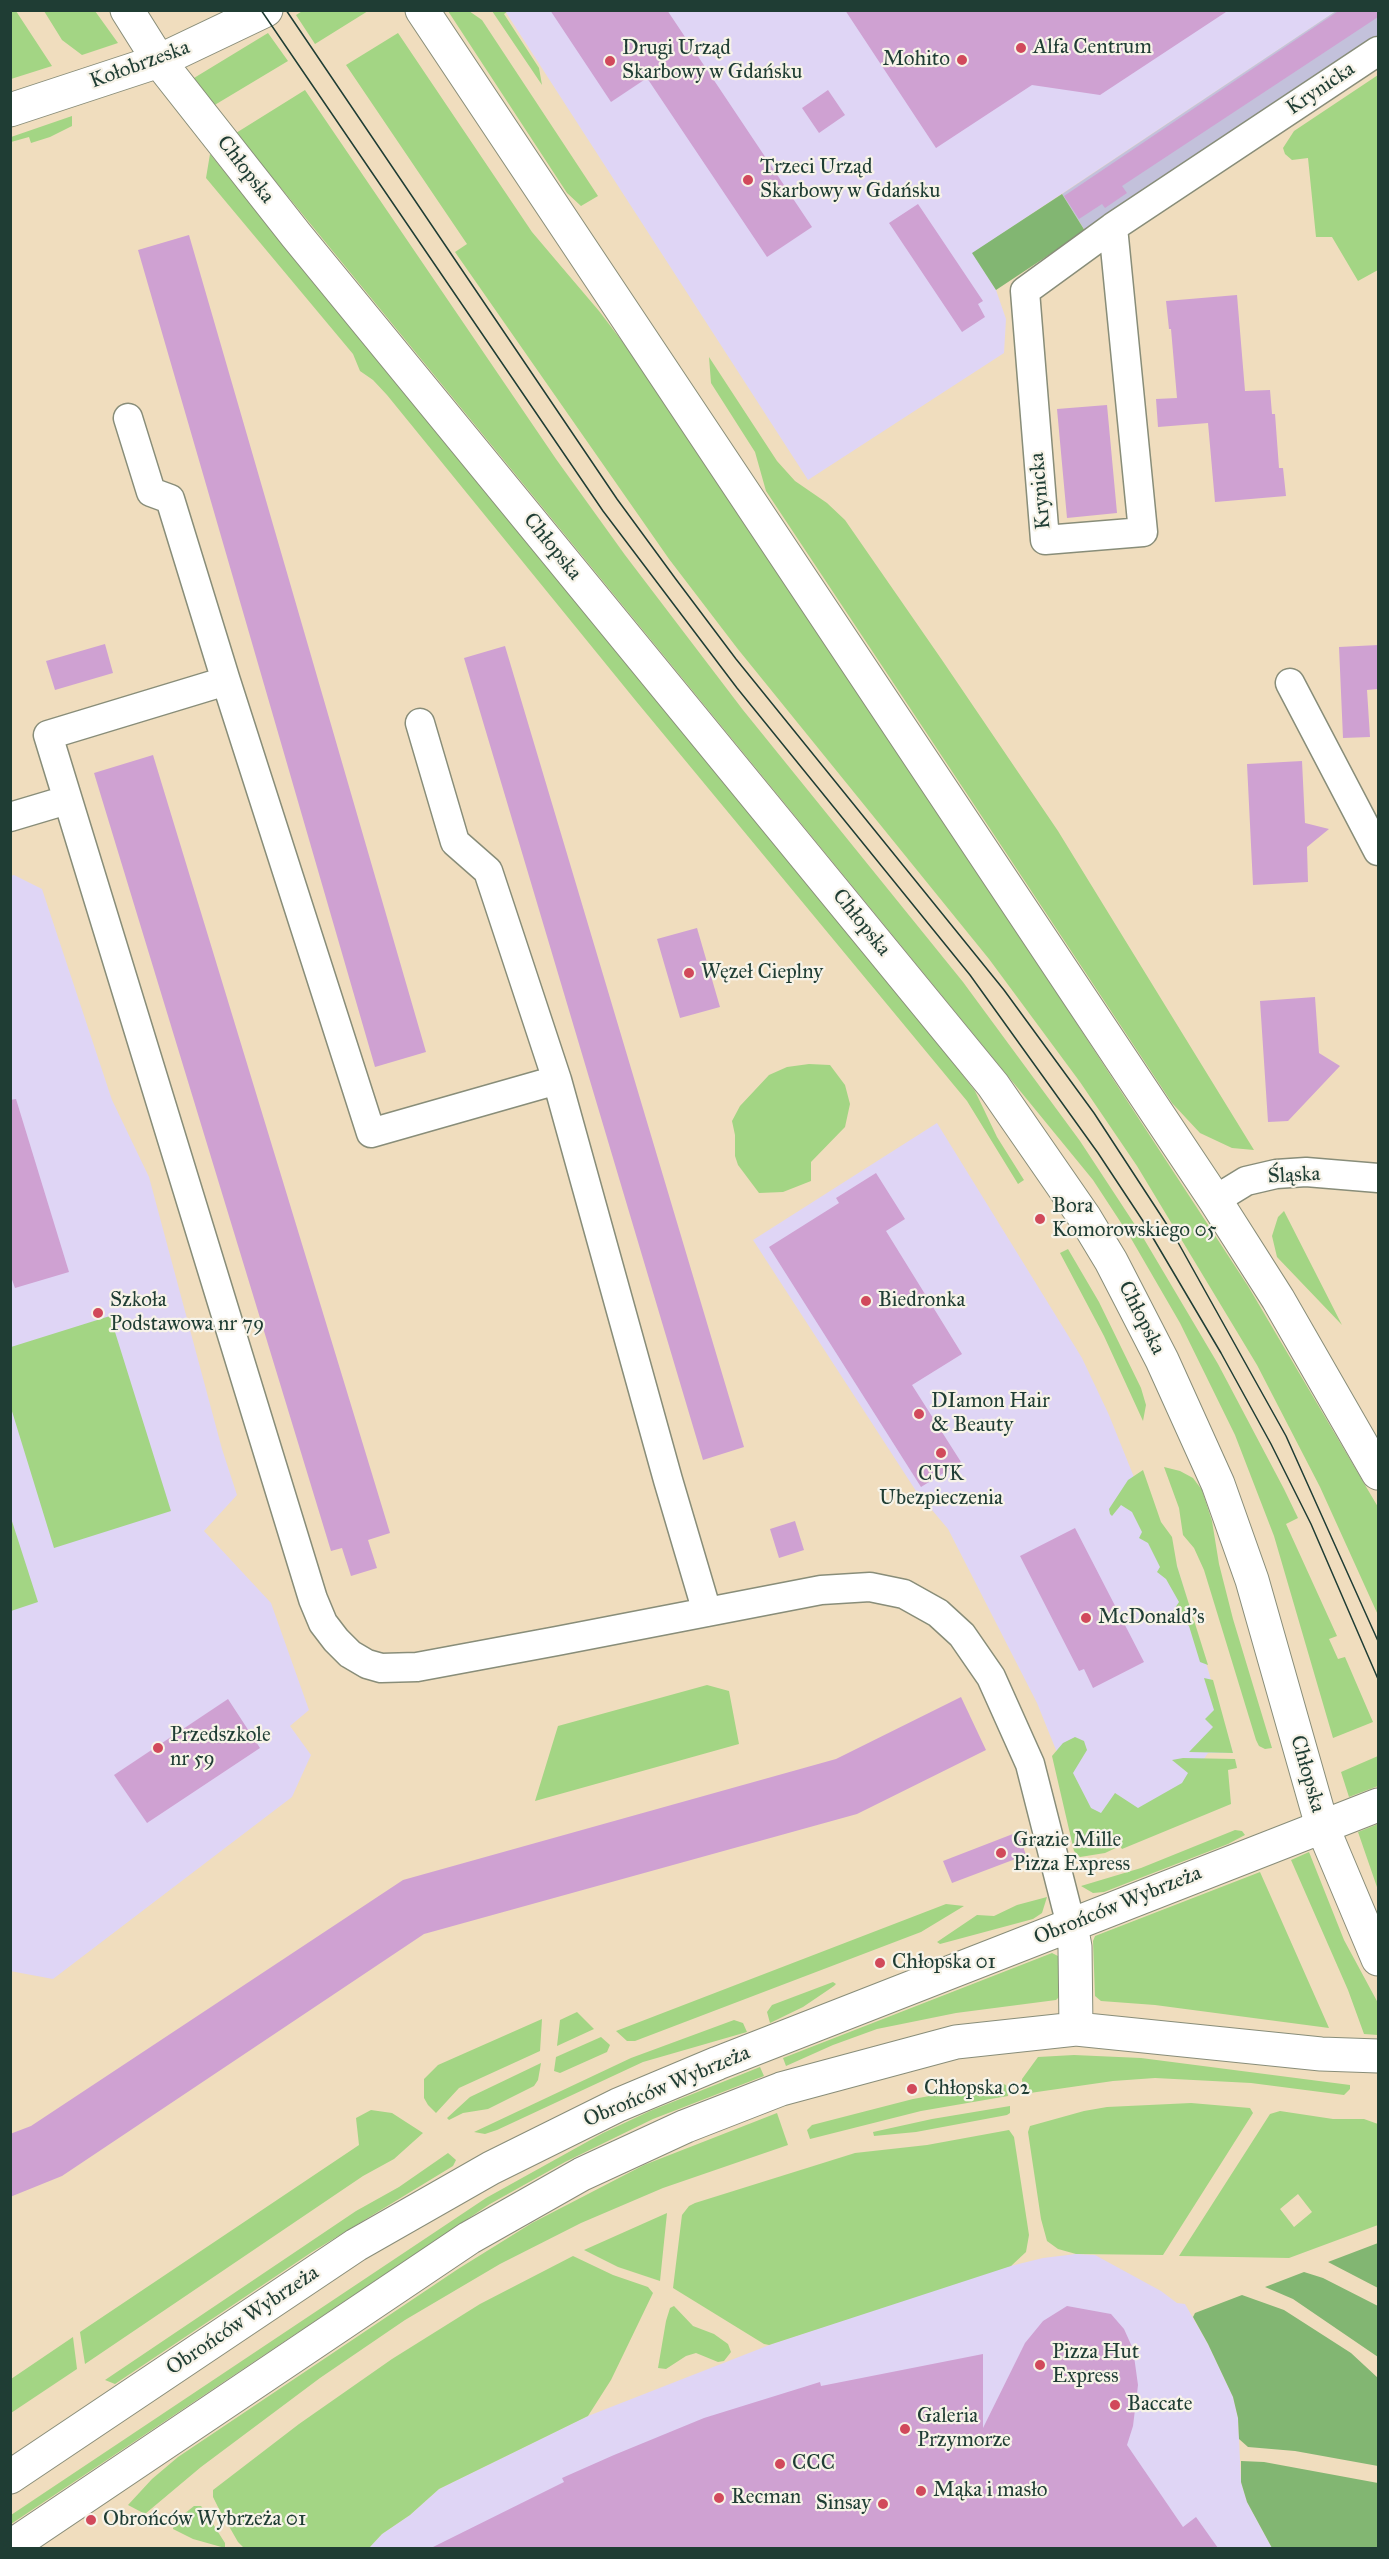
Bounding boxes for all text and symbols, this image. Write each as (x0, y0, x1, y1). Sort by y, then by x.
street label: Kołobrzeska (87, 35, 193, 95)
place label: Alfa Centrum (1033, 35, 1152, 61)
place label: Drugi Urząd Skarbowy w Gdańsku (622, 36, 802, 86)
marker: Alfa Centrum (1014, 41, 1028, 55)
place label: Mohito (882, 47, 950, 73)
marker: Mohito (955, 53, 969, 67)
marker: Drugi Urząd Skarbowy w Gdańsku (603, 54, 617, 68)
street label: Krynicka (1282, 57, 1360, 121)
street label: Chłopska (211, 131, 279, 209)
place label: Trzeci Urząd Skarbowy w Gdańsku (760, 155, 940, 205)
marker: Trzeci Urząd Skarbowy w Gdańsku (741, 173, 755, 187)
street label: Krynicka (1025, 451, 1057, 531)
street label: Chłopska (517, 508, 587, 586)
street label: Chłopska (826, 884, 896, 962)
place label: Węzeł Cieplny (701, 960, 823, 986)
marker: Węzeł Cieplny (682, 966, 696, 980)
street label: Śląska (1267, 1162, 1321, 1190)
place label: Bora Komorowskiego 05 (1052, 1194, 1217, 1244)
marker: Bora Komorowskiego 05 (1033, 1212, 1047, 1226)
street label: Chłopska (1112, 1277, 1170, 1359)
place label: Szkoła Podstawowa nr 79 (110, 1288, 264, 1338)
place label: Biedronka (878, 1288, 965, 1314)
marker: Biedronka (859, 1294, 873, 1308)
marker: Szkoła Podstawowa nr 79 (91, 1306, 105, 1320)
place label: DIamon Hair & Beauty (931, 1389, 1050, 1439)
marker: DIamon Hair & Beauty (912, 1407, 926, 1421)
marker: CUK Ubezpieczenia (934, 1446, 948, 1460)
place label: CUK Ubezpieczenia (879, 1462, 1003, 1512)
place label: McDonald's (1098, 1605, 1205, 1631)
marker: McDonald's (1079, 1611, 1093, 1625)
place label: Przedszkole nr 59 (170, 1723, 271, 1773)
street label: Chłopska (1284, 1733, 1330, 1815)
marker: Przedszkole nr 59 (151, 1741, 165, 1755)
place label: Grazie Mille Pizza Express (1013, 1828, 1130, 1878)
marker: Grazie Mille Pizza Express (994, 1846, 1008, 1860)
street label: Obrońców Wybrzeża (1031, 1861, 1205, 1951)
place label: Chłopska 01 (892, 1950, 996, 1976)
marker: Chłopska 01 (873, 1956, 887, 1970)
street label: Obrońców Wybrzeża (580, 2041, 754, 2133)
place label: Chłopska 02 (924, 2076, 1030, 2102)
marker: Chłopska 02 (905, 2082, 919, 2096)
street label: Obrońców Wybrzeża (162, 2261, 324, 2381)
place label: Pizza Hut Express (1052, 2340, 1139, 2390)
marker: Pizza Hut Express (1033, 2358, 1047, 2372)
place label: Baccate (1127, 2392, 1193, 2418)
marker: Baccate (1108, 2398, 1122, 2412)
place label: Galeria Przymorze (917, 2404, 1011, 2454)
marker: Galeria Przymorze (898, 2422, 912, 2436)
place label: CCC (792, 2451, 835, 2477)
marker: CCC (773, 2457, 787, 2471)
place label: Mąka i masło (933, 2478, 1047, 2504)
marker: Mąka i masło (914, 2484, 928, 2498)
place label: Recman (731, 2485, 801, 2511)
marker: Recman (712, 2491, 726, 2505)
place label: Sinsay (816, 2491, 871, 2517)
marker: Sinsay (876, 2497, 890, 2511)
place label: Obrońców Wybrzeża 01 (103, 2507, 306, 2533)
marker: Obrońców Wybrzeża 01 (84, 2513, 98, 2527)

